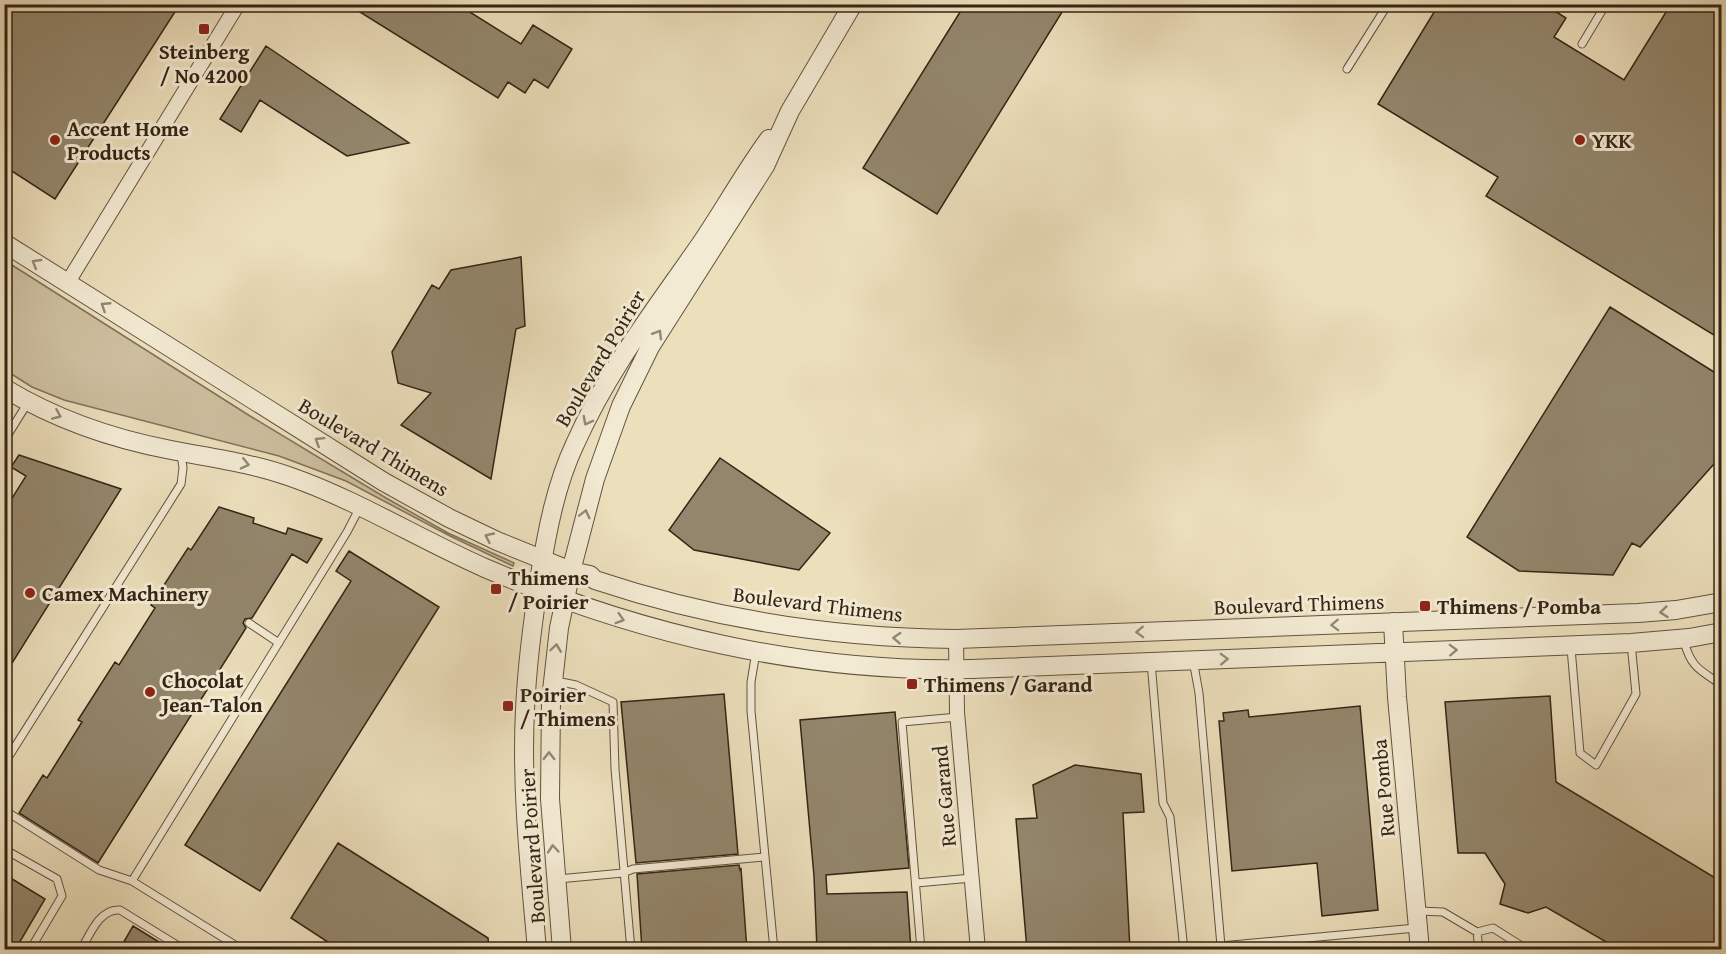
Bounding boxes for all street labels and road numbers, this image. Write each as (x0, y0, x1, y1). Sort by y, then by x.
street label: Boulevard Poirier (547, 283, 653, 432)
street label: Boulevard Thimens (293, 390, 455, 504)
street label: Boulevard Thimens (731, 578, 905, 630)
street label: Boulevard Thimens (1213, 586, 1385, 622)
street label: Rue Pomba (1363, 738, 1403, 838)
street label: Rue Garand (924, 743, 964, 848)
street label: Boulevard Poirier (511, 767, 553, 924)

